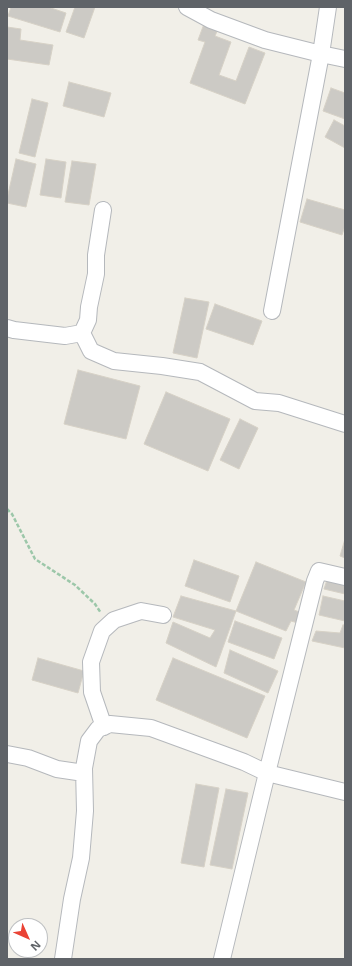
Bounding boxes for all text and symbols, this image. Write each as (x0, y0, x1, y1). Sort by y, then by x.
north arrow (8, 918, 48, 958)
text: N (28, 938, 45, 955)

